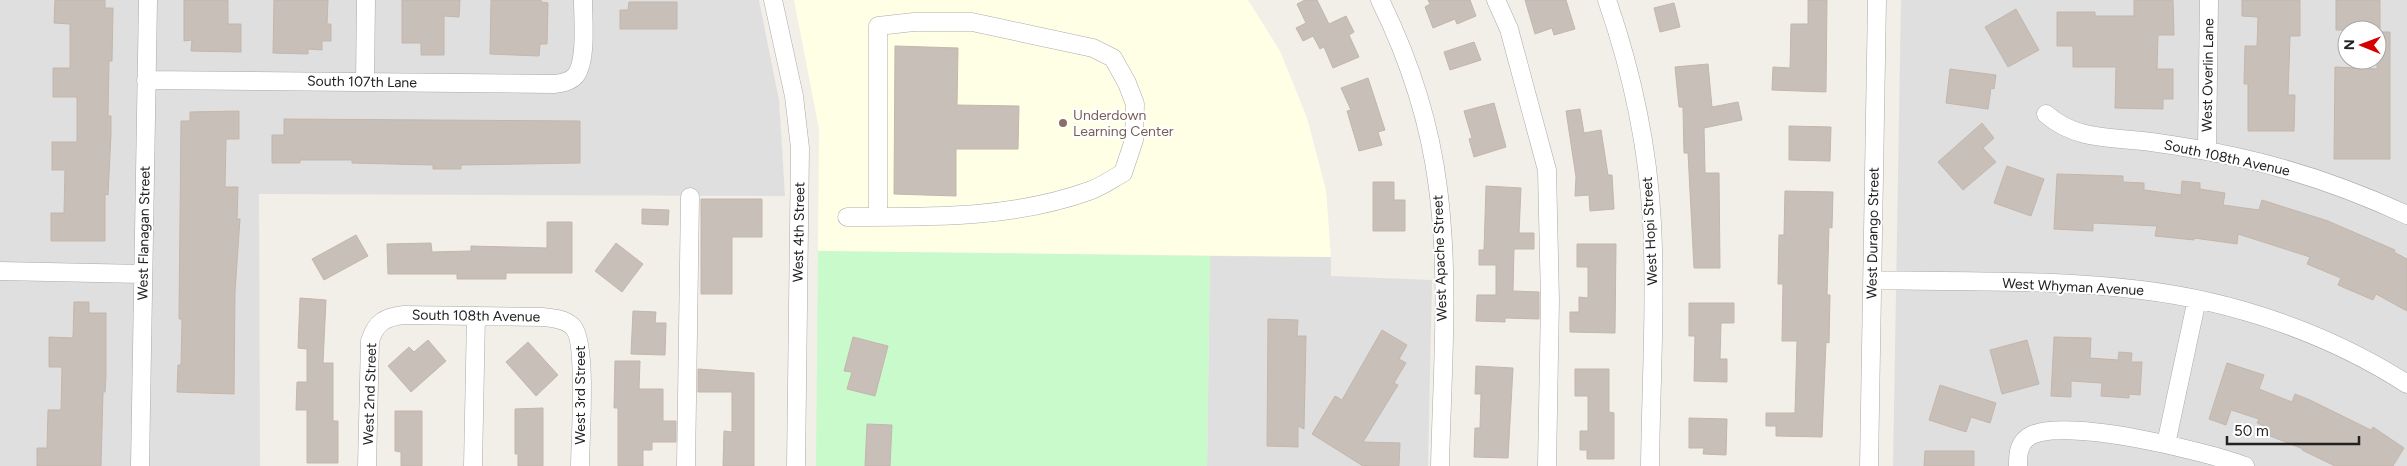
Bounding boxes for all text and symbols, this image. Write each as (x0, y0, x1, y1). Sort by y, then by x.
street label: West Overlin Lane (2199, 18, 2217, 132)
north arrow (2337, 20, 2387, 70)
text: N (2341, 39, 2358, 50)
street label: South 107th Lane (307, 73, 417, 91)
place label: Underdown Learning Center (1073, 107, 1174, 140)
marker: Underdown Learning Center (1057, 117, 1069, 129)
street label: South 108th Avenue (2162, 136, 2292, 180)
street label: West Flanagan Street (134, 166, 154, 300)
street label: West Durango Street (1863, 167, 1883, 299)
street label: West Hopi Street (1639, 176, 1661, 286)
street label: West 4th Street (790, 182, 808, 282)
street label: West Apache Street (1429, 195, 1451, 321)
street label: West Whyman Avenue (2002, 275, 2145, 299)
street label: South 108th Avenue (412, 306, 541, 326)
street label: West 2nd Street (360, 343, 380, 445)
street label: West 3rd Street (572, 346, 589, 445)
scale bar (2227, 414, 2360, 446)
text: 50 m (2234, 422, 2269, 440)

